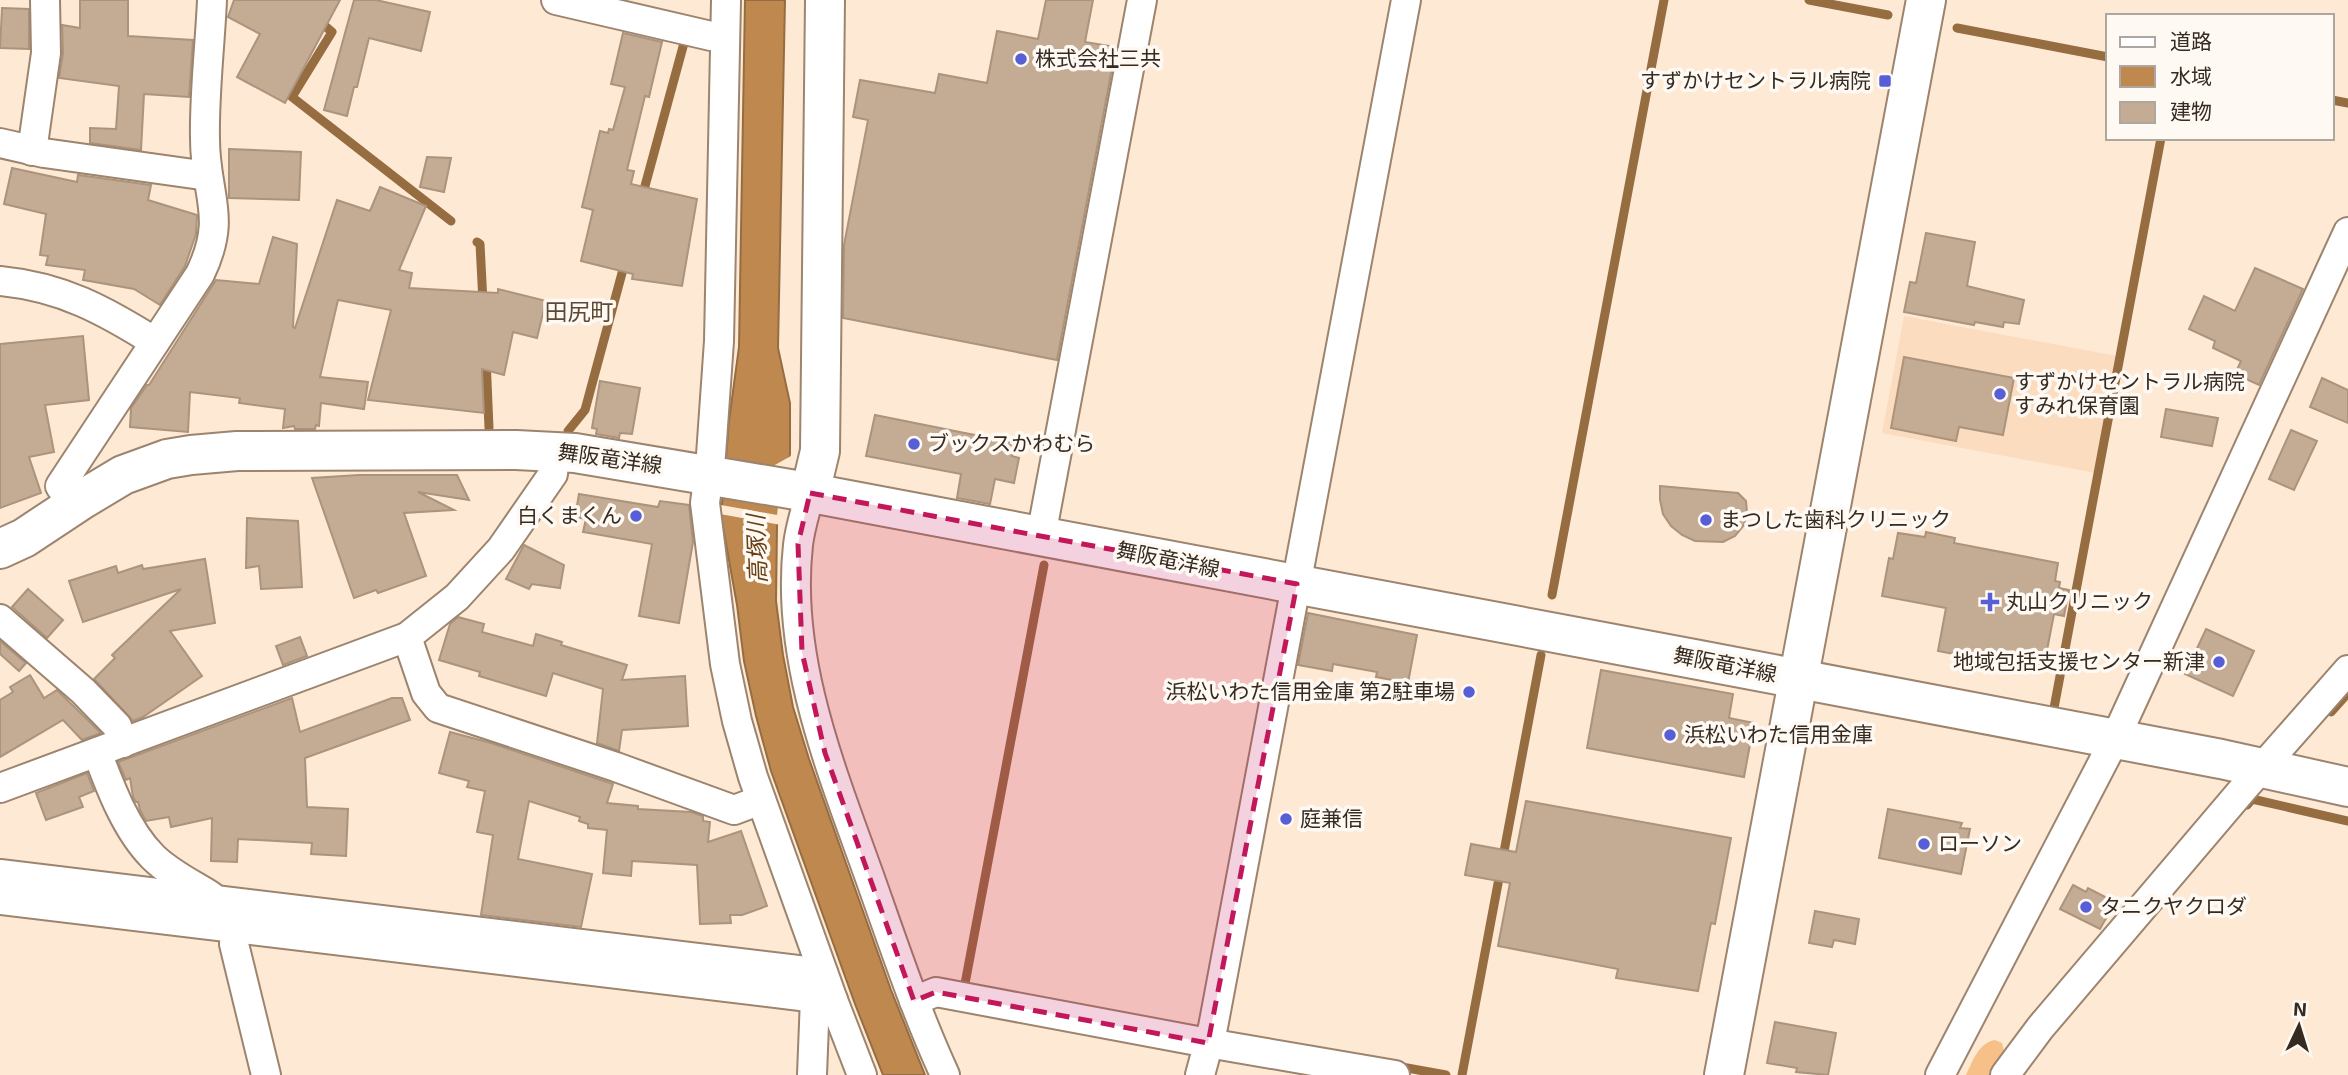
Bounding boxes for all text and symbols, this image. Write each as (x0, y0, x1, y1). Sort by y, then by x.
legend (2106, 14, 2334, 140)
text: 道路 (2170, 28, 2212, 53)
place label: 株式会社三共 (1035, 45, 1161, 70)
marker: 株式会社三共 (1013, 51, 1029, 67)
text: 水域 (2170, 63, 2212, 88)
place label: すずかけセントラル病院 (1640, 67, 1871, 92)
marker: すずかけセントラル病院 (1877, 73, 1893, 89)
text: 建物 (2170, 98, 2212, 123)
district label: 田尻町 (545, 297, 614, 325)
place label: すずかけセントラル病院 すみれ保育園 (2014, 368, 2245, 417)
marker: すずかけセントラル病院 すみれ保育園 (1992, 386, 2008, 402)
place label: ブックスかわむら (928, 430, 1095, 455)
marker: ブックスかわむら (906, 436, 922, 452)
street label: 舞阪竜洋線 (556, 438, 664, 477)
place label: 白くまくん (517, 502, 622, 527)
place label: まつした歯科クリニック (1720, 506, 1951, 531)
marker: 白くまくん (628, 508, 644, 524)
water label: 高塚川 (741, 511, 771, 584)
marker: まつした歯科クリニック (1698, 512, 1714, 528)
street label: 舞阪竜洋線 (1114, 536, 1222, 581)
place label: 丸山クリニック (2006, 588, 2153, 613)
marker: 丸山クリニック (1980, 592, 2000, 612)
street label: 舞阪竜洋線 (1671, 641, 1779, 686)
place label: 地域包括支援センター新津 (1953, 648, 2205, 673)
marker: 地域包括支援センター新津 (2211, 654, 2227, 670)
place label: 浜松いわた信用金庫 第2駐車場 (1166, 678, 1455, 703)
marker: 浜松いわた信用金庫 第2駐車場 (1461, 684, 1477, 700)
place label: 浜松いわた信用金庫 (1684, 721, 1873, 746)
marker: 浜松いわた信用金庫 (1662, 727, 1678, 743)
place label: 庭兼信 (1300, 805, 1363, 830)
marker: 庭兼信 (1278, 811, 1294, 827)
place label: ローソン (1938, 830, 2022, 855)
marker: ローソン (1916, 836, 1932, 852)
place label: タニクヤクロダ (2100, 893, 2247, 918)
marker: タニクヤクロダ (2078, 899, 2094, 915)
north arrow (2264, 991, 2334, 1061)
text: N (2293, 997, 2308, 1020)

